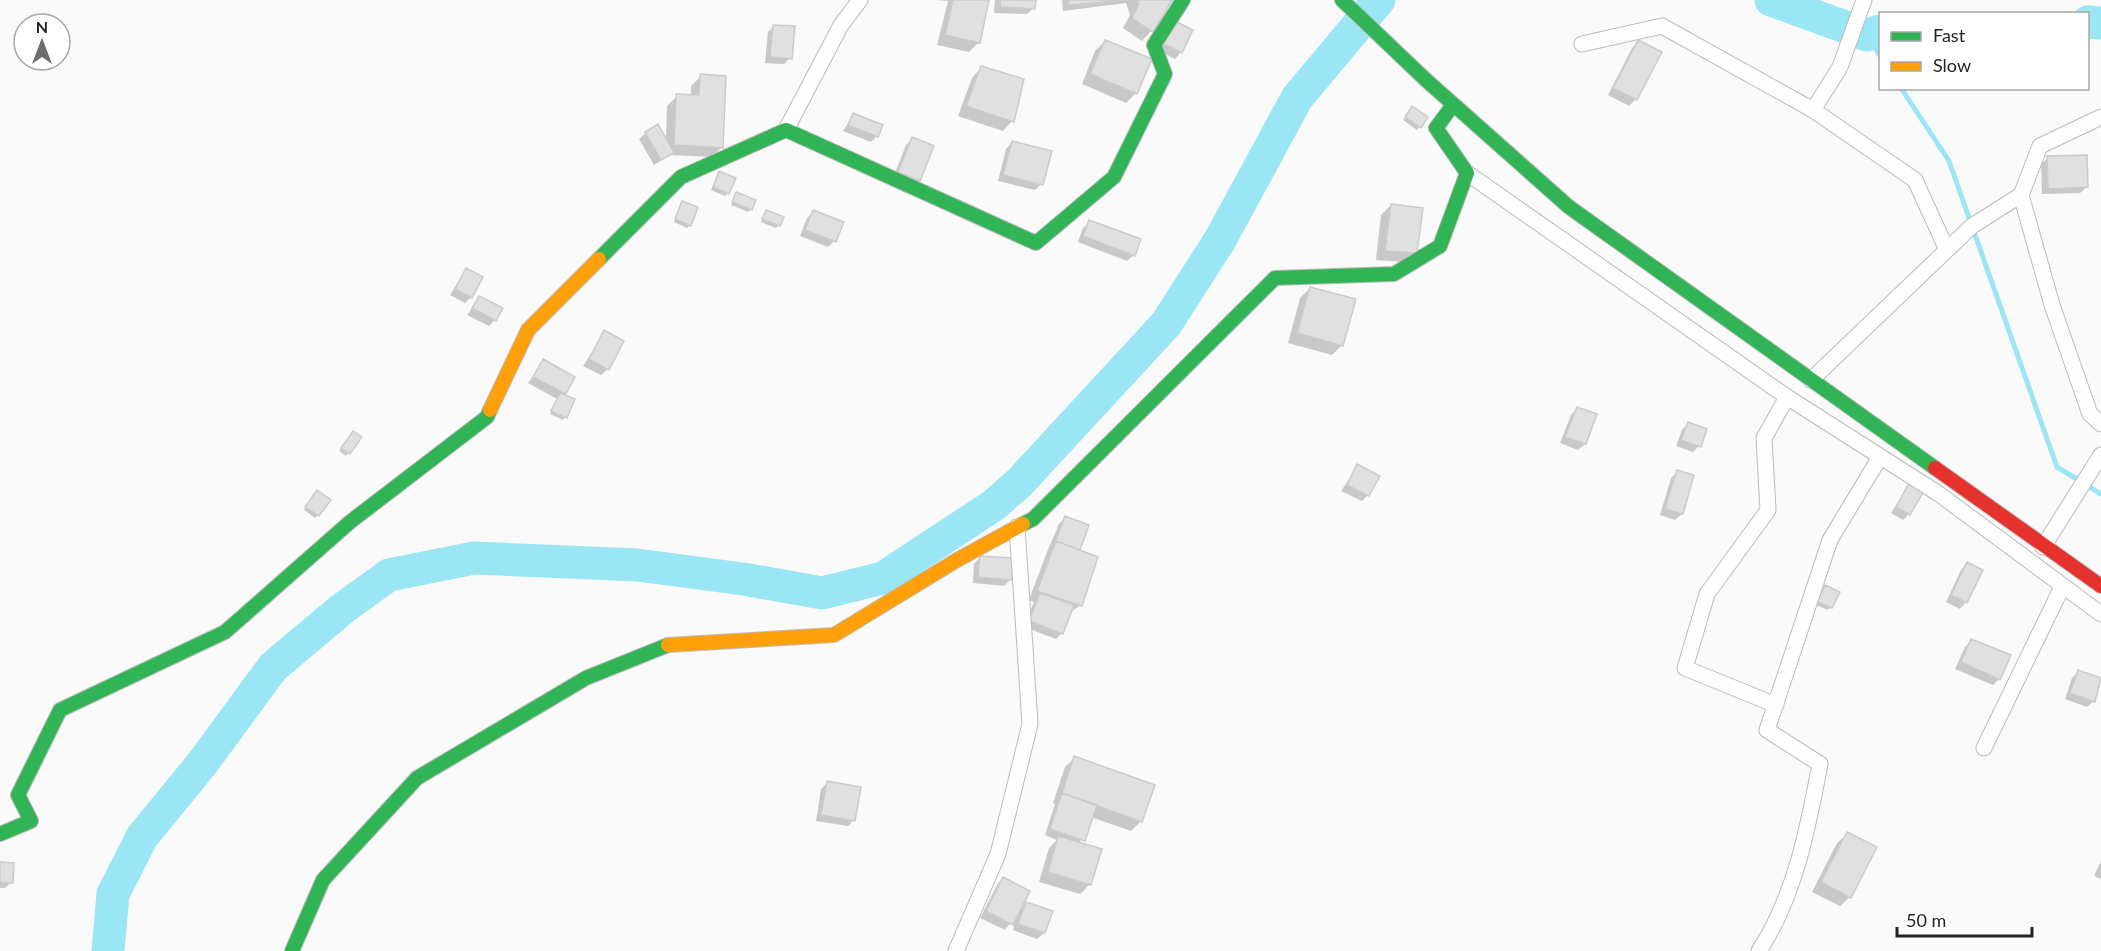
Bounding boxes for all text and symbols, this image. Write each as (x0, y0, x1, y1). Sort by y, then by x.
north arrow (12, 12, 72, 72)
legend (1879, 12, 2089, 90)
text: N (36, 17, 48, 36)
text: Fast (1933, 24, 1966, 46)
text: Slow (1933, 54, 1971, 76)
scale bar (1897, 900, 2032, 938)
text: 50 m (1906, 909, 1946, 931)

